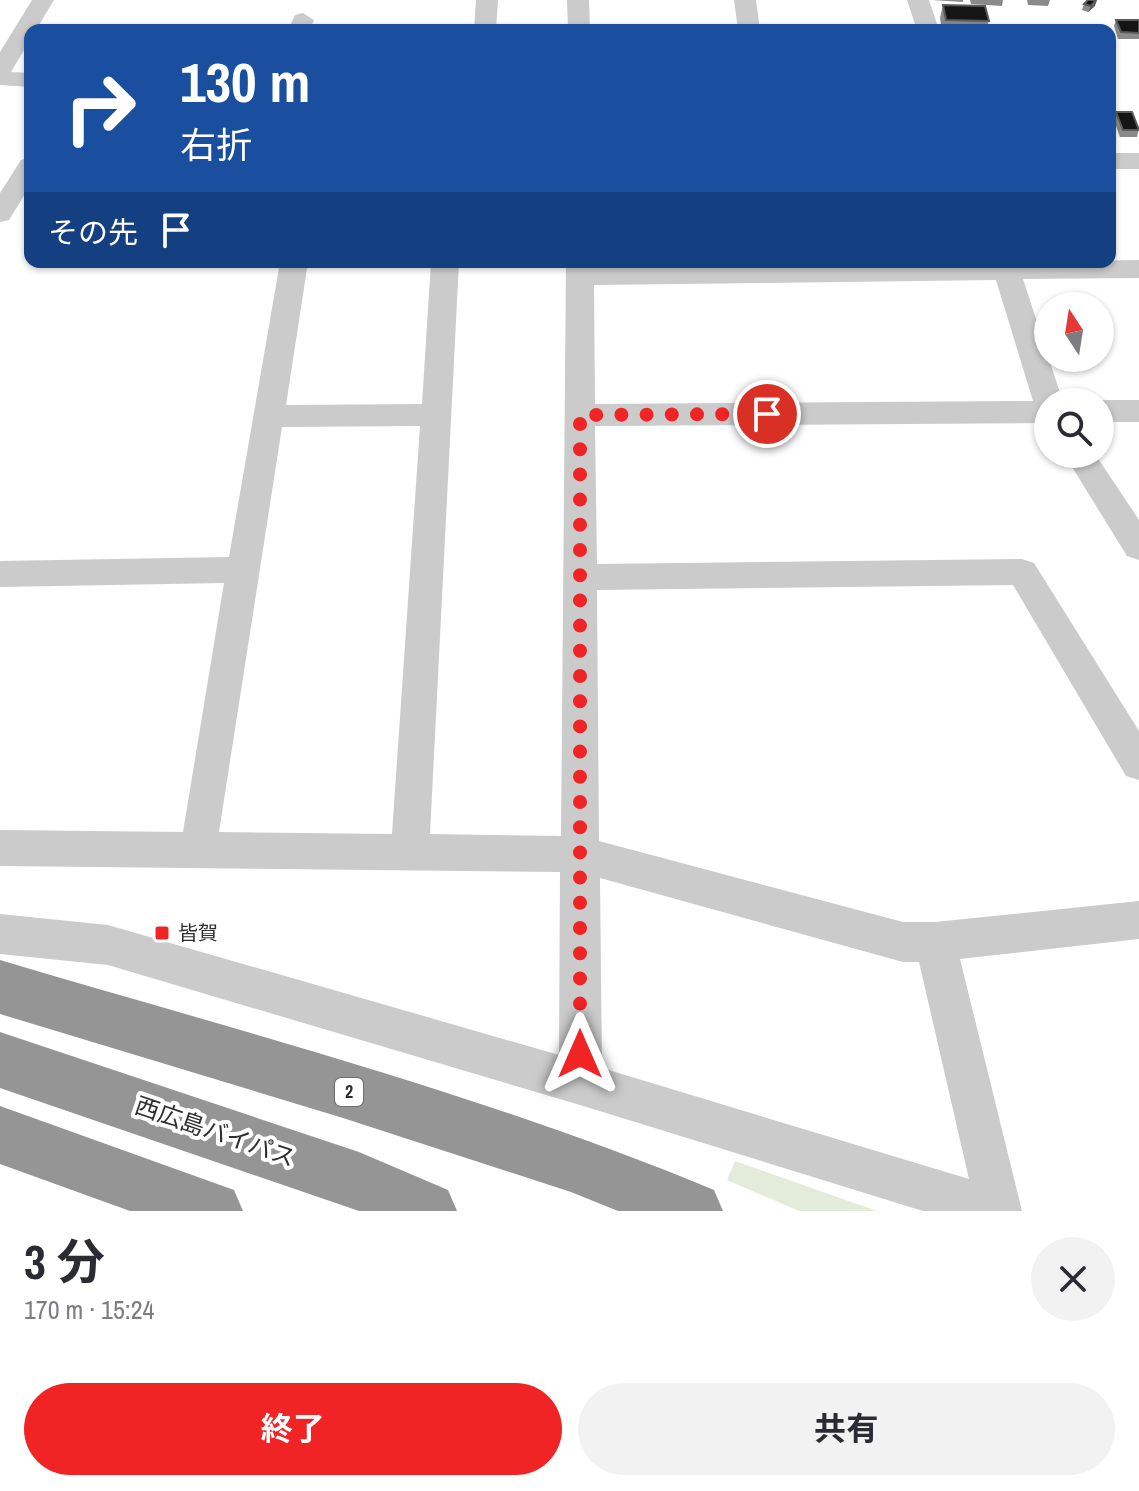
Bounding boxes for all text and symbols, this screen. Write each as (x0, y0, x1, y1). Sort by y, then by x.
text: 130 m (180, 44, 310, 119)
icon: right (48, 56, 152, 160)
text: 右折 (180, 121, 252, 169)
icon: arrive (154, 208, 198, 252)
text: その先 (48, 212, 138, 252)
north arrow (1034, 292, 1114, 372)
map controls (1034, 292, 1114, 468)
pin (733, 380, 801, 448)
button: search (1034, 388, 1114, 468)
icon: arrive (745, 392, 789, 436)
place label: 皆賀 (178, 919, 218, 946)
marker: 皆賀 (153, 924, 171, 942)
position arrow (538, 1012, 622, 1096)
road number: 2 (335, 1078, 363, 1106)
street label: 西広島バイパス (131, 1089, 300, 1173)
text: 3 分 (24, 1229, 105, 1294)
button: close (1031, 1237, 1115, 1321)
text: 170 m · 15:24 (24, 1292, 154, 1327)
button: 終了 (24, 1383, 562, 1475)
button: 共有 (578, 1383, 1115, 1475)

